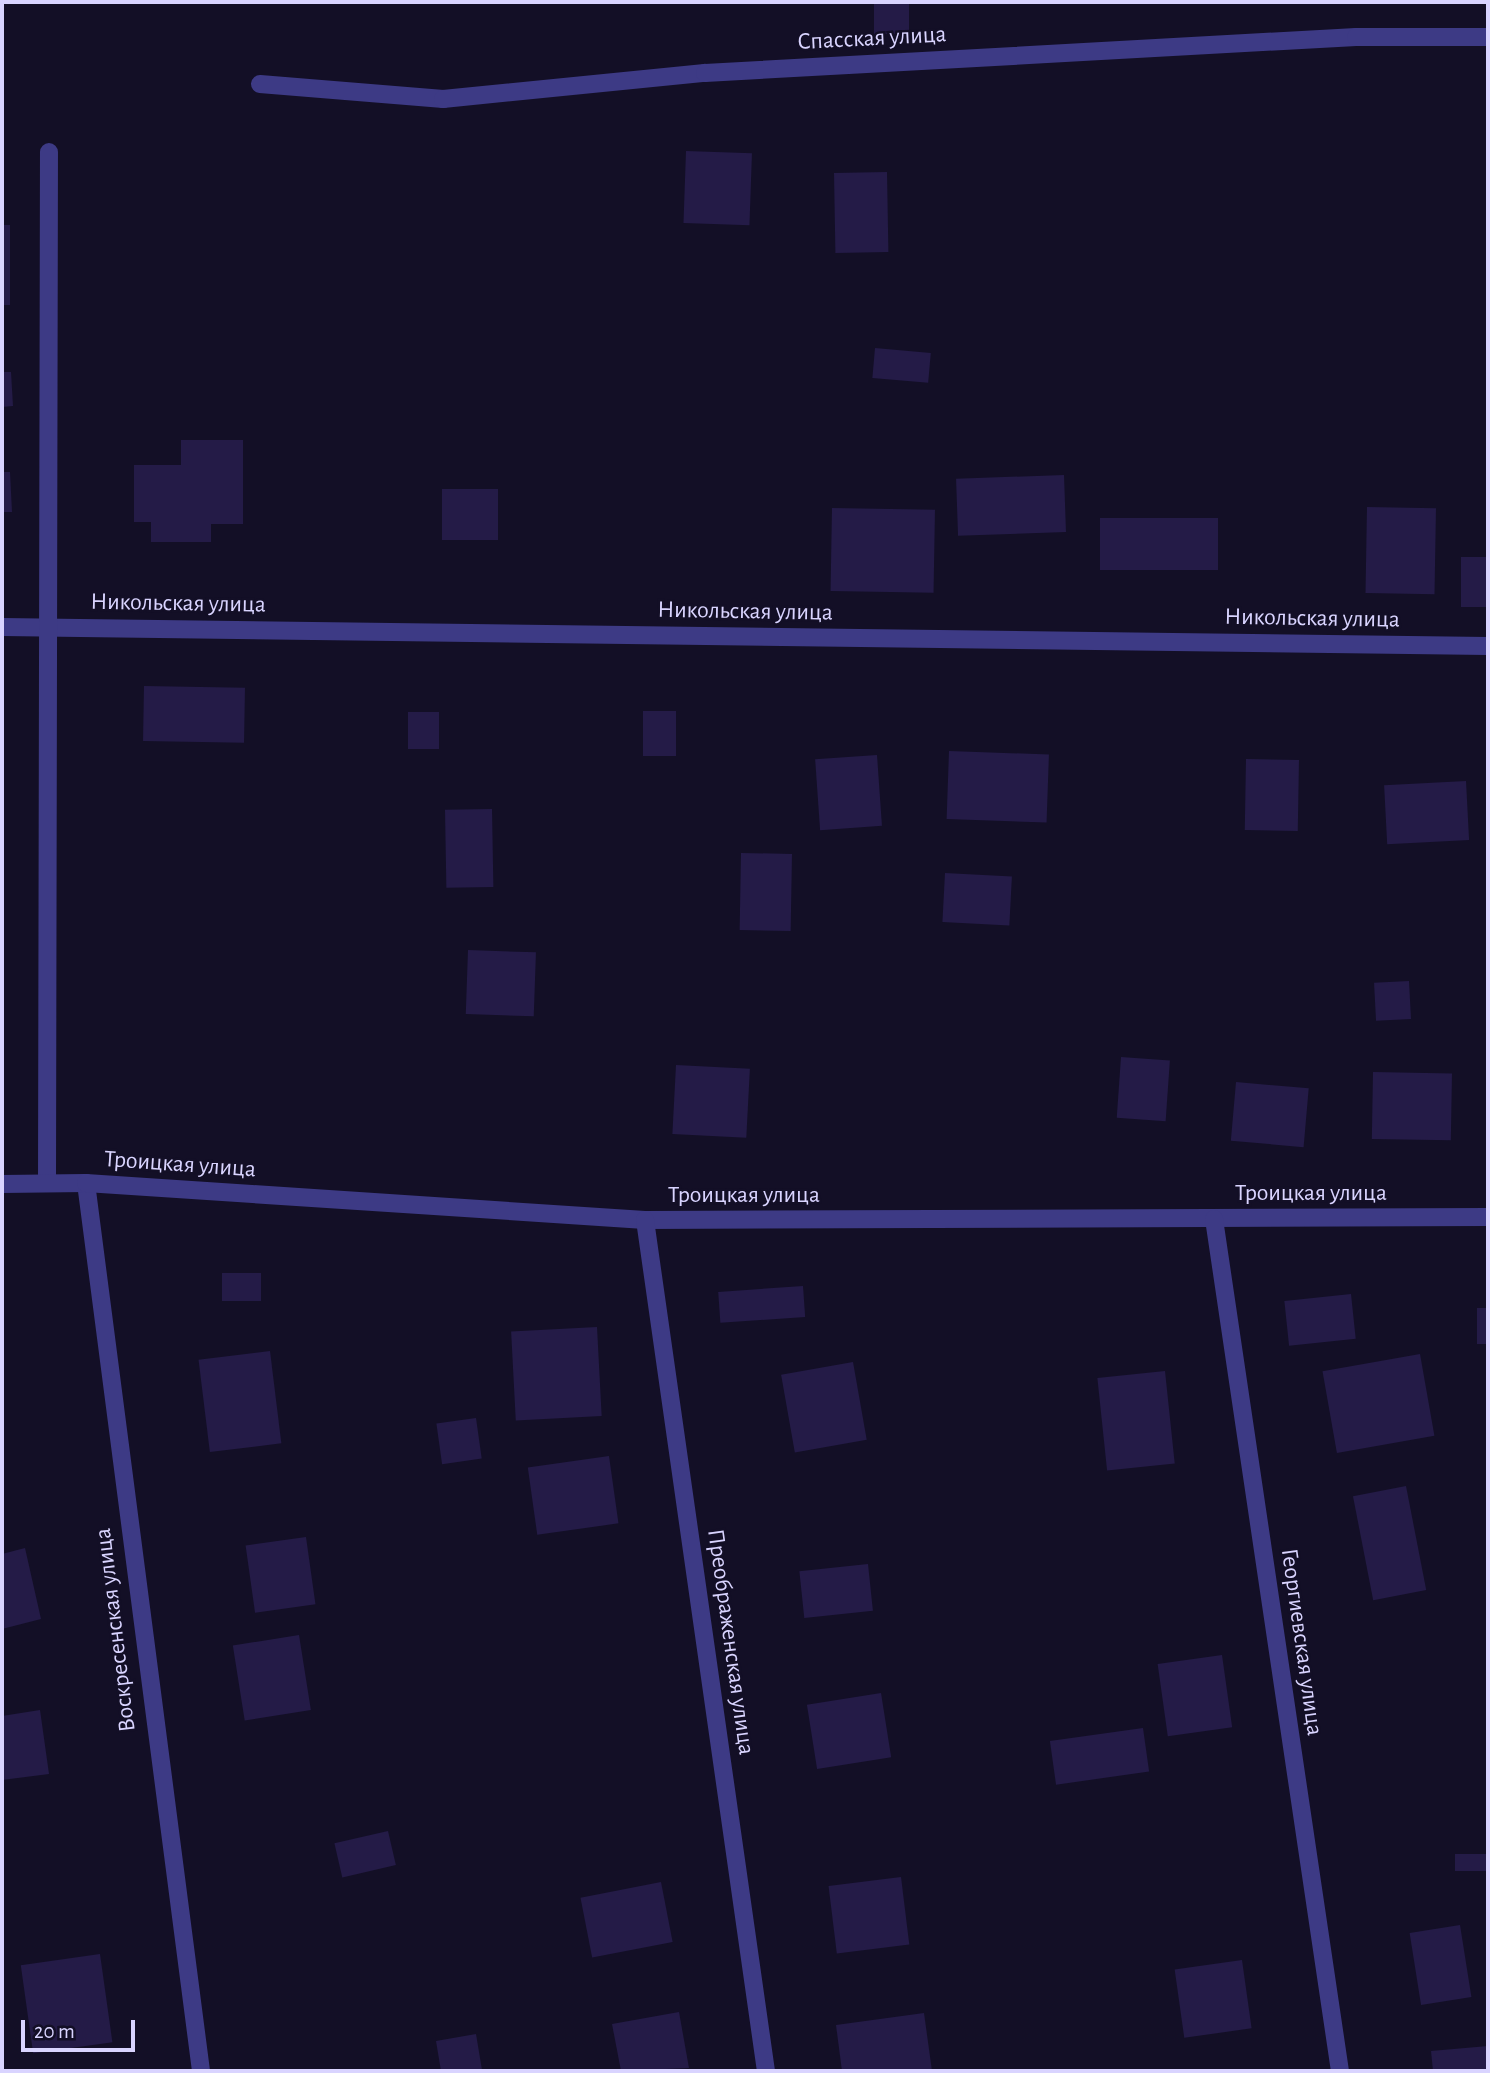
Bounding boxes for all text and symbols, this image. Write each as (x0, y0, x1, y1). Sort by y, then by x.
street label: Спасская улица (797, 21, 947, 57)
street label: Никольская улица (90, 588, 266, 620)
street label: Никольская улица (657, 596, 833, 628)
street label: Никольская улица (1224, 603, 1400, 635)
street label: Троицкая улица (103, 1145, 257, 1185)
street label: Троицкая улица (1235, 1180, 1387, 1208)
street label: Троицкая улица (668, 1182, 820, 1210)
street label: Воскресенская улица (89, 1526, 143, 1734)
street label: Преображенская улица (700, 1527, 760, 1757)
street label: Георгиевская улица (1274, 1547, 1328, 1737)
scale bar (24, 2007, 138, 2050)
text: 20 m (34, 2021, 75, 2042)

